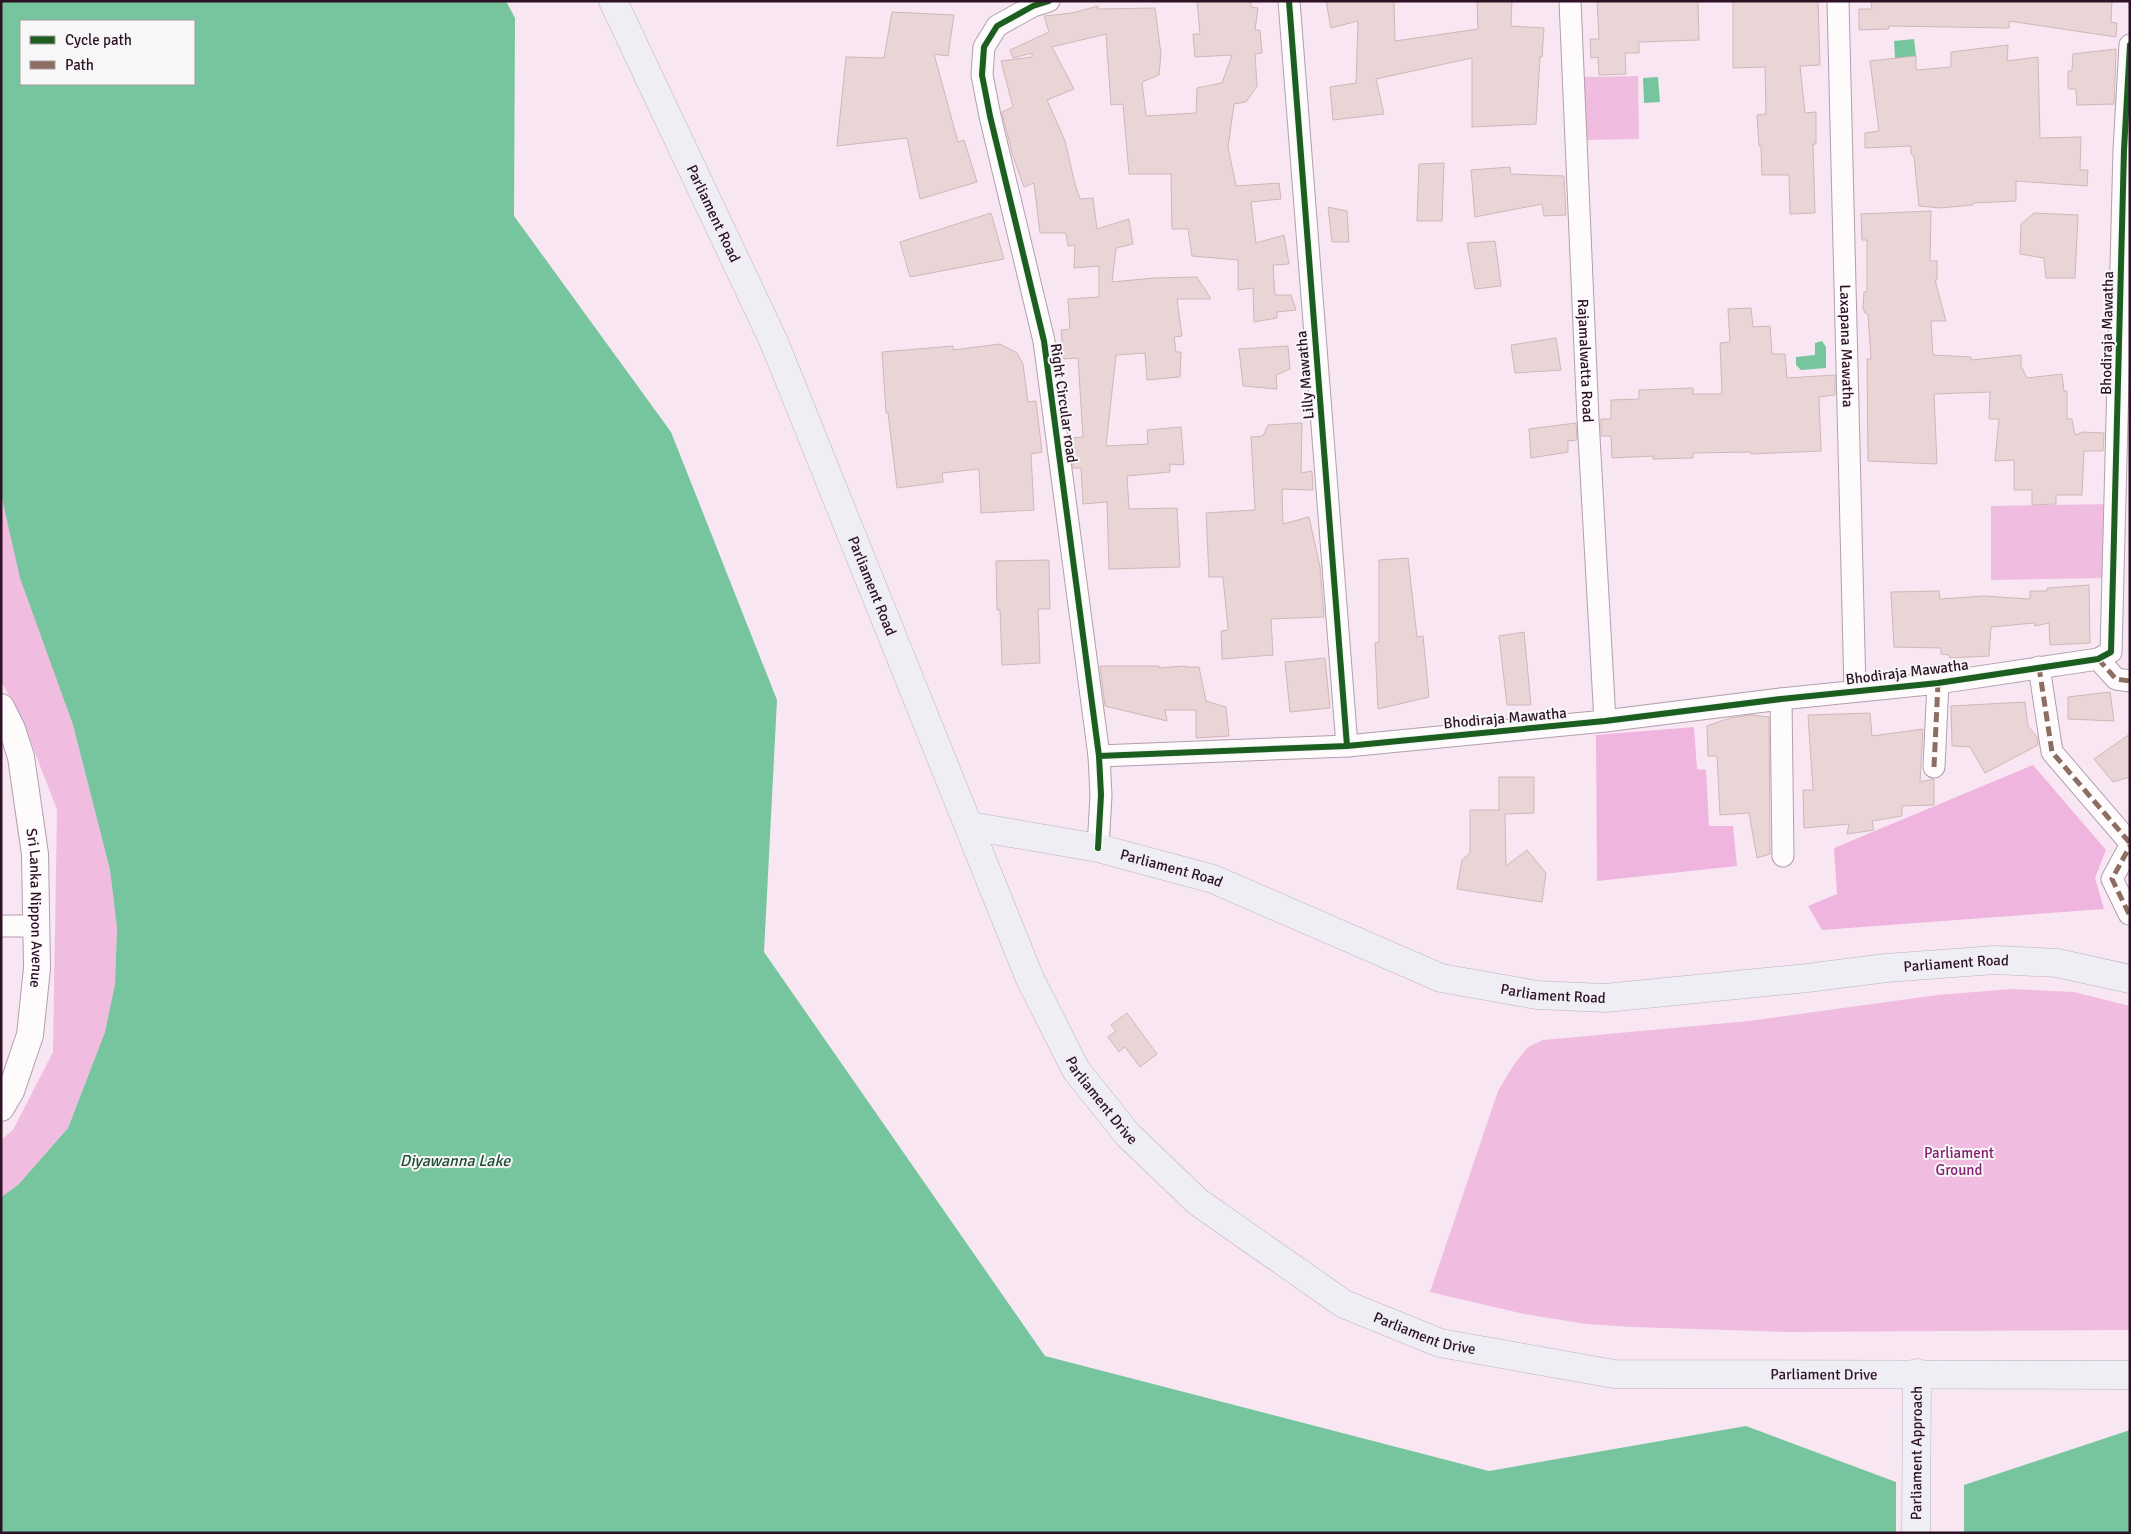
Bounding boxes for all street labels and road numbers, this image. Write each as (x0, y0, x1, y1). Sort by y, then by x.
street label: Parliament Road (683, 162, 744, 265)
street label: Bhodiraja Mawatha (2097, 271, 2117, 395)
street label: Laxapana Mawatha (1836, 284, 1857, 408)
street label: Rajamalwatta Road (1574, 298, 1597, 423)
street label: Lilly Mawatha (1292, 330, 1318, 420)
street label: Right Circular road (1047, 342, 1081, 464)
street label: Parliament Road (844, 534, 900, 638)
street label: Bhodiraja Mawatha (1844, 656, 1970, 688)
street label: Bhodiraja Mawatha (1443, 704, 1567, 732)
street label: Sri Lanka Nippon Avenue (22, 827, 46, 989)
street label: Parliament Road (1118, 845, 1226, 891)
street label: Parliament Road (1903, 951, 2009, 976)
street label: Parliament Road (1499, 980, 1606, 1007)
street label: Parliament Drive (1062, 1053, 1141, 1148)
street label: Parliament Drive (1371, 1308, 1477, 1358)
street label: Parliament Drive (1770, 1365, 1877, 1384)
street label: Parliament Approach (1907, 1386, 1926, 1520)

